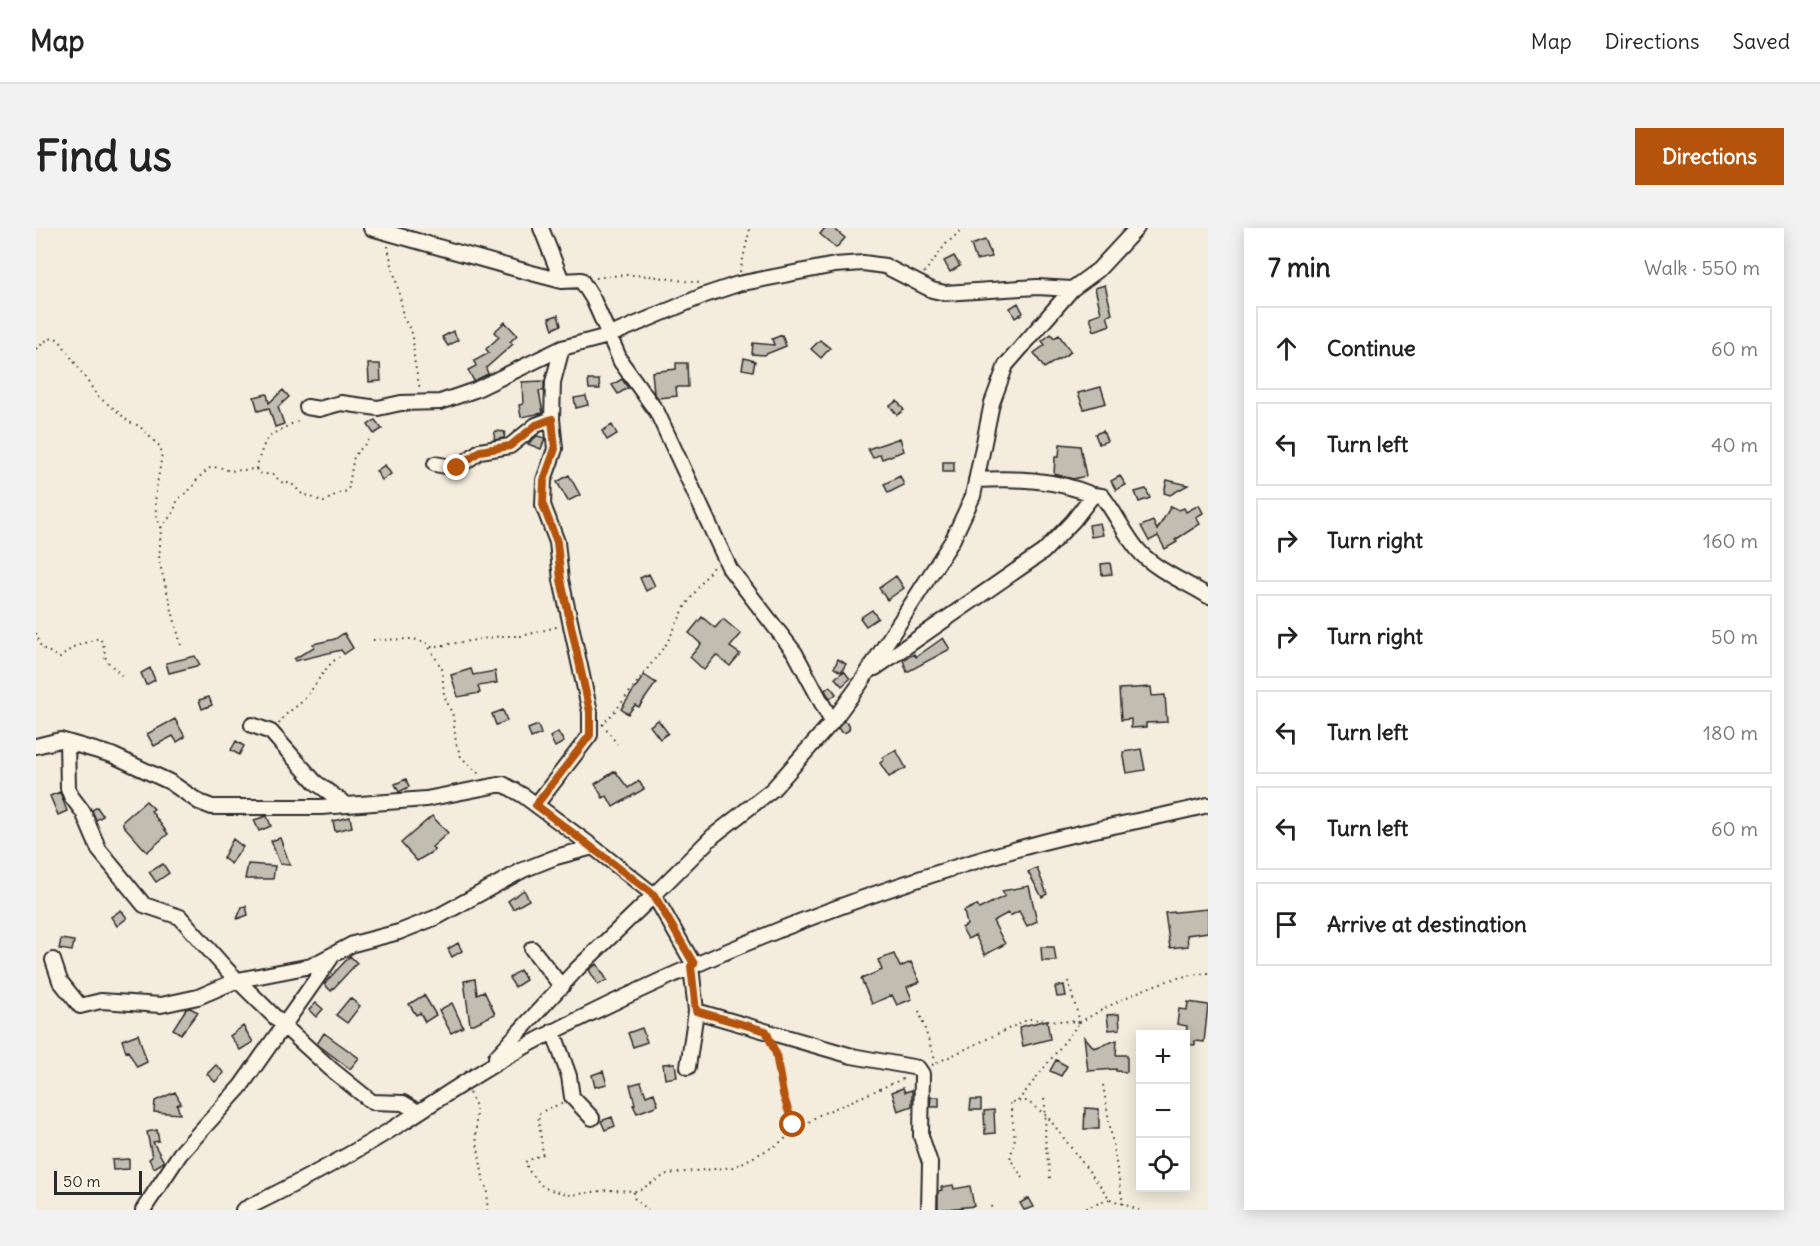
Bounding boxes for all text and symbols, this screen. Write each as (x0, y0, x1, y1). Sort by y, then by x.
text: Map (30, 23, 84, 59)
text: Map (1531, 28, 1572, 55)
text: Directions (1605, 28, 1699, 55)
text: Saved (1732, 28, 1790, 55)
button: Directions (1635, 128, 1784, 185)
text: Find us (36, 130, 172, 182)
text: 7 min (1268, 251, 1331, 284)
text: Walk · 550 m (1644, 255, 1760, 280)
icon: ahead (1270, 332, 1303, 365)
text: Continue (1327, 334, 1416, 362)
text: 60 m (1711, 336, 1758, 361)
icon: left (1270, 428, 1303, 461)
text: Turn left (1327, 430, 1408, 458)
text: 40 m (1711, 432, 1758, 457)
route end (443, 454, 469, 480)
icon: right (1270, 524, 1303, 557)
text: Turn right (1327, 526, 1423, 554)
text: 160 m (1703, 528, 1758, 553)
icon: right (1270, 620, 1303, 653)
text: Turn right (1327, 622, 1423, 650)
text: 50 m (1711, 624, 1758, 649)
icon: left (1270, 716, 1303, 749)
text: Turn left (1327, 718, 1408, 746)
text: 180 m (1703, 720, 1758, 745)
icon: left (1270, 812, 1303, 845)
text: Turn left (1327, 814, 1408, 842)
text: 60 m (1711, 816, 1758, 841)
icon: arrive (1270, 908, 1303, 941)
text: Arrive at destination (1327, 910, 1527, 938)
map controls (1136, 1030, 1190, 1192)
button: + (1136, 1030, 1190, 1084)
button: − (1136, 1084, 1190, 1138)
route start (779, 1111, 805, 1137)
button: locate (1136, 1138, 1190, 1192)
scale bar (54, 1168, 142, 1196)
text: 50 m (63, 1171, 101, 1191)

